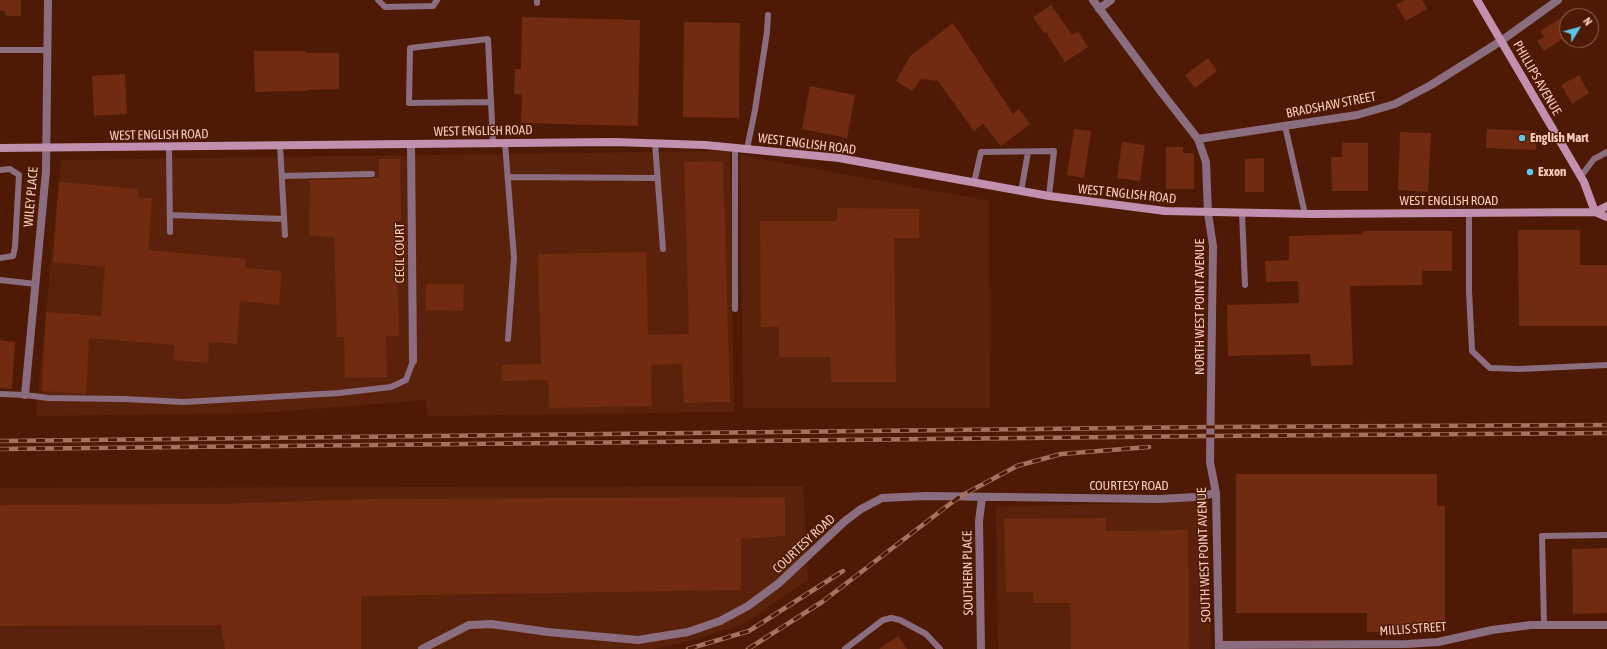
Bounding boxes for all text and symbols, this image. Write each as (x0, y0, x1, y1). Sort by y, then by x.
north arrow (1559, 8, 1599, 48)
text: N (1581, 15, 1595, 28)
street label: PHILLIPS AVENUE (1509, 38, 1565, 118)
street label: BRADSHAW STREET (1285, 89, 1377, 121)
street label: WEST ENGLISH ROAD (433, 122, 533, 140)
street label: WEST ENGLISH ROAD (109, 126, 209, 144)
street label: WEST ENGLISH ROAD (757, 130, 857, 158)
place label: English Mart (1530, 130, 1589, 146)
marker: English Mart (1517, 133, 1527, 143)
place label: Exxon (1538, 164, 1566, 180)
street label: WILEY PLACE (21, 166, 41, 228)
marker: Exxon (1525, 167, 1535, 177)
street label: WEST ENGLISH ROAD (1077, 181, 1177, 207)
street label: WEST ENGLISH ROAD (1400, 193, 1498, 209)
street label: CECIL COURT (392, 223, 408, 283)
street label: NORTH WEST POINT AVENUE (1192, 239, 1208, 375)
street label: COURTESY ROAD (1089, 478, 1169, 494)
street label: SOUTH WEST POINT AVENUE (1194, 487, 1214, 623)
street label: COURTESY ROAD (770, 511, 838, 577)
street label: SOUTHERN PLACE (959, 531, 977, 615)
street label: MILLIS STREET (1379, 619, 1447, 639)

